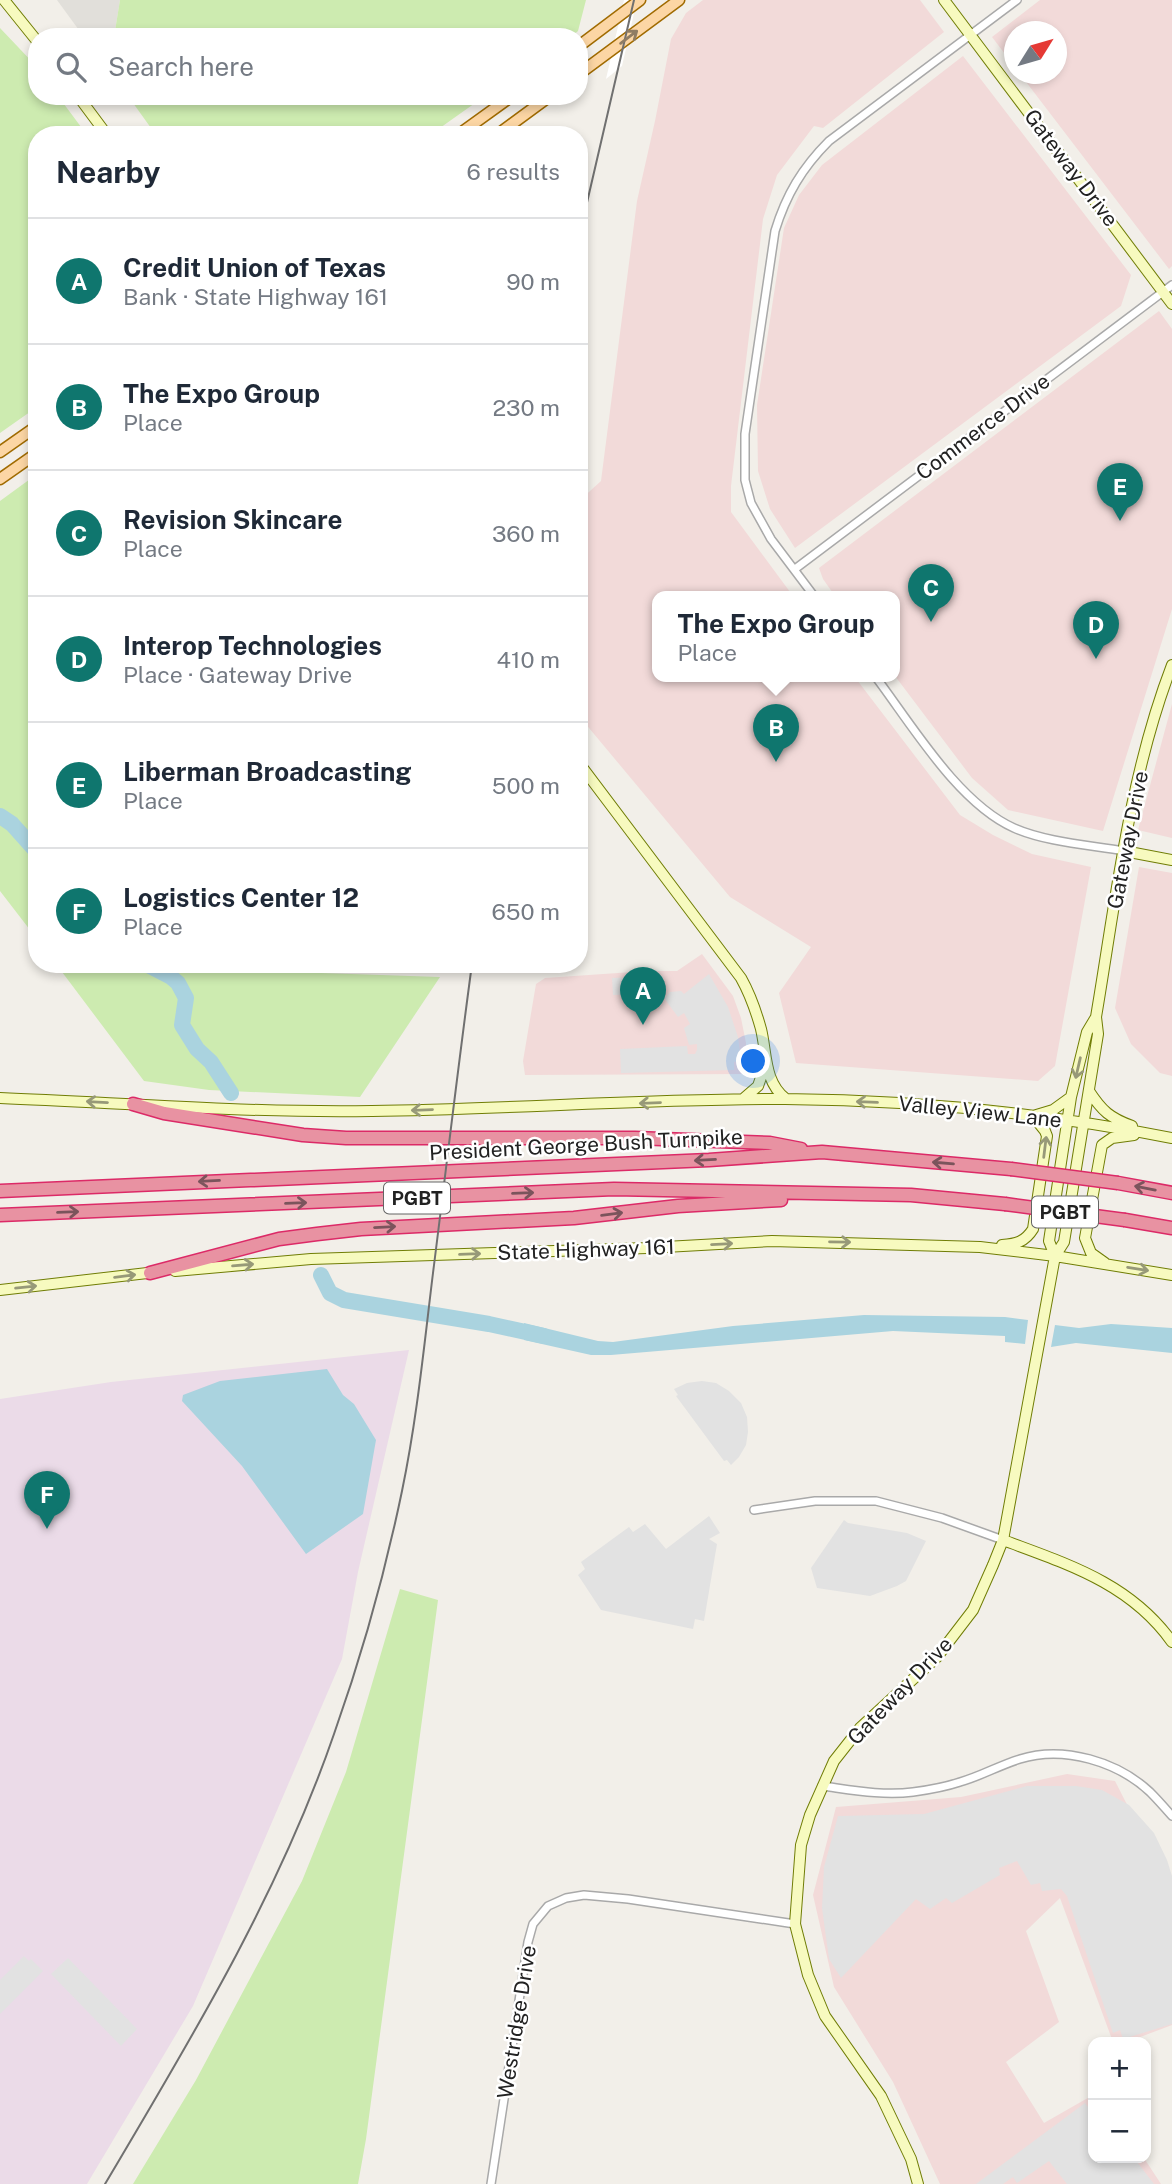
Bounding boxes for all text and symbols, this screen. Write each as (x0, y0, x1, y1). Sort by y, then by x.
north arrow (1004, 21, 1067, 84)
search box (28, 28, 588, 105)
one-way arrow (619, 30, 638, 45)
icon: search (52, 48, 90, 86)
text: Search here (108, 51, 254, 82)
street label: Gateway Drive (1019, 104, 1124, 231)
text: Nearby (56, 154, 160, 190)
text: 6 results (467, 158, 560, 185)
text: Credit Union of Texas (123, 252, 386, 283)
text: A (71, 268, 87, 295)
text: 90 m (506, 268, 560, 295)
text: Bank · State Highway 161 (123, 283, 388, 310)
street label: Commerce Drive (911, 368, 1055, 485)
text: The Expo Group (123, 378, 320, 409)
text: B (71, 394, 87, 421)
text: 230 m (492, 394, 560, 421)
text: Place (123, 409, 183, 436)
pin: E (1097, 463, 1143, 521)
text: Revision Skincare (123, 504, 343, 535)
text: C (71, 520, 87, 547)
text: 360 m (492, 520, 560, 547)
text: Place (123, 535, 183, 562)
pin: C (908, 564, 954, 622)
popup (652, 591, 900, 682)
pin: D (1073, 601, 1119, 659)
text: The Expo Group (677, 608, 875, 639)
text: Interop Technologies (123, 630, 382, 661)
text: Place (677, 639, 737, 666)
text: D (71, 646, 87, 673)
text: 410 m (497, 646, 560, 673)
text: Place · Gateway Drive (123, 661, 352, 688)
pin: B (753, 704, 799, 762)
text: Liberman Broadcasting (123, 756, 412, 787)
street label: Gateway Drive (1102, 769, 1153, 911)
text: E (72, 772, 86, 799)
text: 500 m (492, 772, 560, 799)
text: Place (123, 787, 183, 814)
text: Logistics Center 12 (123, 882, 359, 913)
text: F (72, 898, 86, 925)
text: 650 m (491, 898, 560, 925)
text: Place (123, 913, 183, 940)
pin: A (620, 967, 666, 1025)
your location (736, 1044, 770, 1078)
one-way arrow (1070, 1056, 1083, 1078)
street label: Valley View Lane (897, 1090, 1063, 1133)
one-way arrow (856, 1095, 879, 1108)
one-way arrow (86, 1096, 109, 1109)
one-way arrow (638, 1096, 661, 1109)
one-way arrow (411, 1103, 434, 1116)
street label: President George Bush Turnpike (428, 1124, 743, 1165)
one-way arrow (1039, 1136, 1052, 1159)
one-way arrow (695, 1154, 717, 1167)
one-way arrow (933, 1156, 955, 1169)
one-way arrow (198, 1175, 221, 1188)
one-way arrow (1134, 1180, 1157, 1194)
road number: PGBT (384, 1182, 450, 1214)
one-way arrow (511, 1187, 534, 1200)
one-way arrow (284, 1196, 307, 1209)
road number: PGBT (1032, 1196, 1098, 1228)
one-way arrow (56, 1206, 79, 1219)
one-way arrow (600, 1207, 623, 1220)
one-way arrow (373, 1221, 396, 1234)
street label: State Highway 161 (497, 1234, 675, 1265)
one-way arrow (828, 1236, 851, 1249)
one-way arrow (710, 1237, 733, 1250)
one-way arrow (458, 1248, 481, 1261)
one-way arrow (231, 1258, 253, 1271)
one-way arrow (1126, 1263, 1149, 1276)
one-way arrow (114, 1269, 136, 1282)
one-way arrow (14, 1280, 37, 1293)
pin: F (24, 1471, 70, 1529)
street label: Gateway Drive (842, 1632, 957, 1750)
street label: Westridge Drive (492, 1943, 541, 2101)
map controls (1088, 2037, 1151, 2163)
button: + (1088, 2037, 1151, 2100)
button: − (1088, 2100, 1151, 2163)

